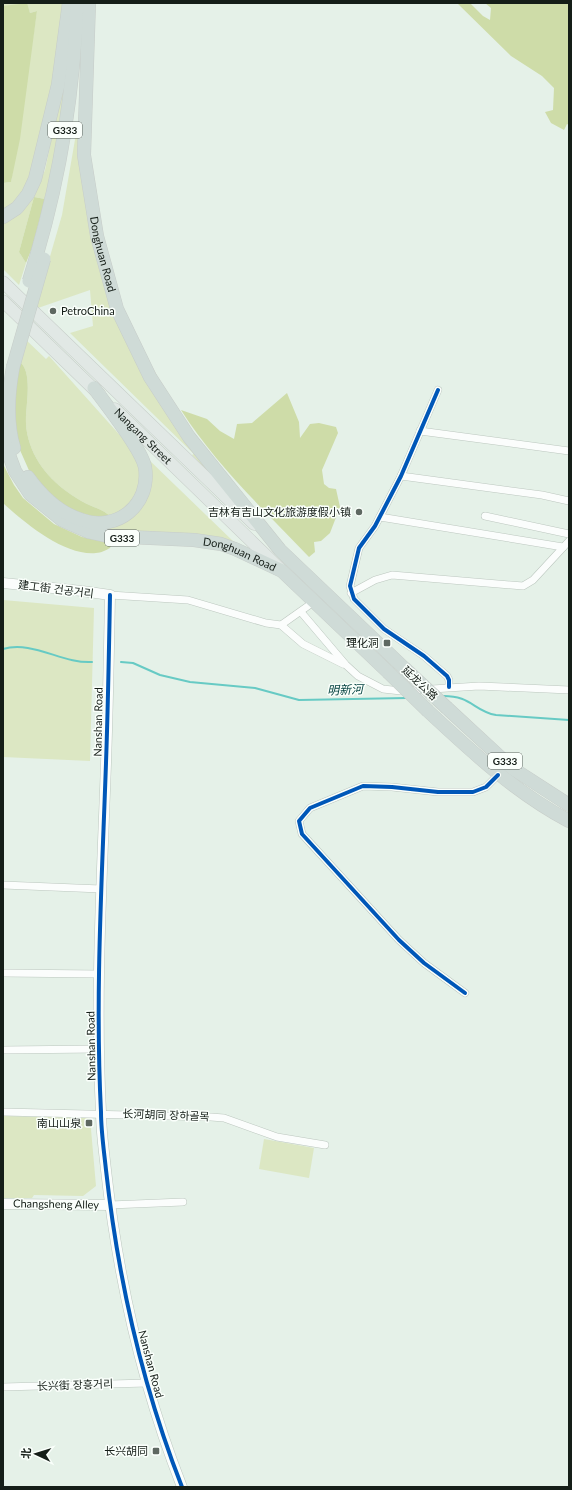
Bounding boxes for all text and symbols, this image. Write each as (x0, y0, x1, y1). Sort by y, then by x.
road number: G333 (48, 122, 82, 138)
street label: Donghuan Road (88, 215, 119, 293)
place label: PetroChina (61, 304, 115, 317)
marker: PetroChina (48, 306, 58, 316)
street label: Nangang Street (112, 405, 175, 467)
place label: 吉林有吉山文化旅游度假小镇 (208, 505, 351, 518)
marker: 吉林有吉山文化旅游度假小镇 (354, 507, 364, 517)
road number: G333 (105, 530, 139, 546)
street label: Donghuan Road (202, 534, 278, 573)
street label: 建工街 건공거리 (17, 577, 95, 600)
place label: 理化洞 (346, 636, 379, 649)
marker: 理化洞 (382, 638, 392, 648)
street label: 延龙公路 (400, 663, 441, 702)
water label: 明新河 (327, 681, 365, 698)
street label: Nanshan Road (90, 687, 105, 757)
road number: G333 (488, 753, 522, 769)
street label: Nanshan Road (83, 1011, 98, 1081)
street label: 长河胡同 장하골목 (122, 1106, 210, 1123)
place label: 南山山泉 (37, 1116, 82, 1129)
marker: 南山山泉 (84, 1118, 94, 1128)
street label: Changsheng Alley (13, 1196, 99, 1211)
street label: Nanshan Road (136, 1329, 167, 1399)
street label: 长兴街 장흥거리 (37, 1377, 113, 1392)
north arrow (16, 1434, 56, 1474)
place label: 长兴胡同 (104, 1444, 148, 1457)
marker: 长兴胡同 (151, 1446, 161, 1456)
text: 北 (19, 1447, 32, 1459)

